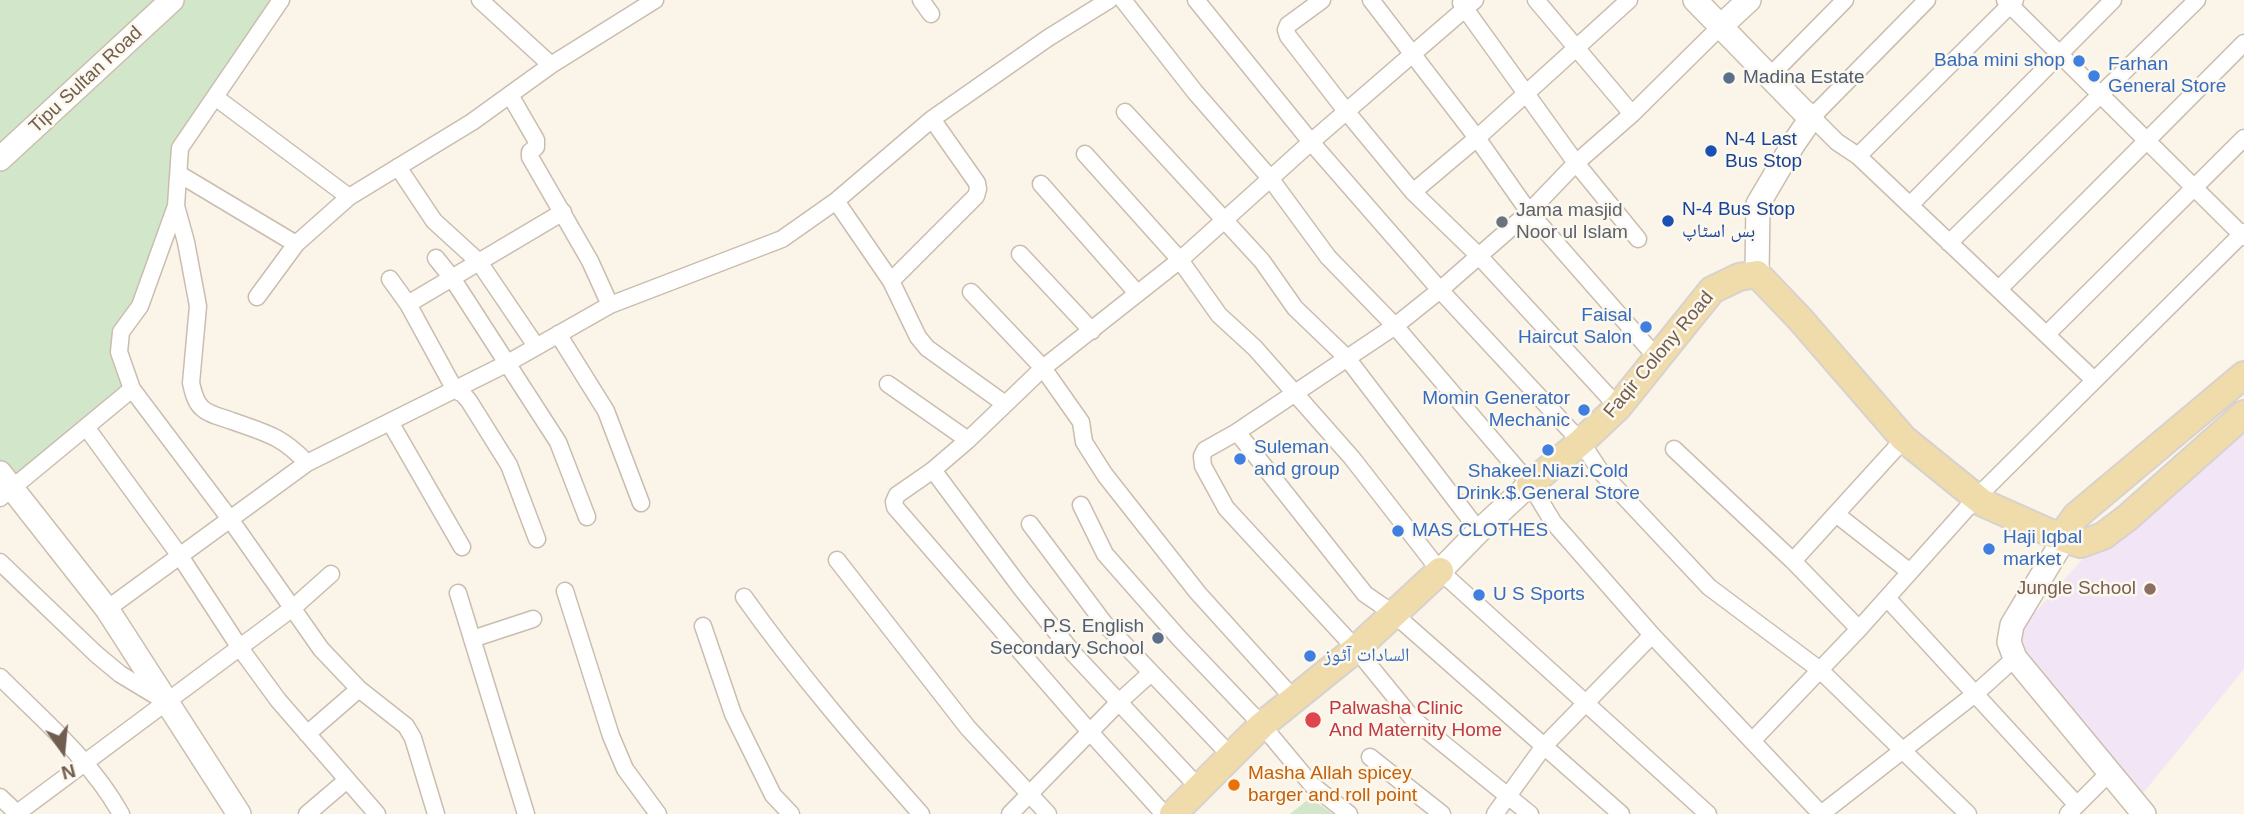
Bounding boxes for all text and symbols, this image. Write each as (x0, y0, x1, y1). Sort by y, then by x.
street label: Tipu Sultan Road (25, 22, 147, 138)
place label: Baba mini shop (1934, 50, 2065, 72)
marker: Baba mini shop (2071, 53, 2087, 69)
place label: Farhan General Store (2108, 54, 2226, 98)
place label: Madina Estate (1743, 67, 1864, 89)
marker: Farhan General Store (2086, 68, 2102, 84)
marker: Madina Estate (1721, 70, 1737, 86)
place label: N-4 Last Bus Stop (1725, 129, 1802, 173)
marker: N-4 Last Bus Stop (1703, 143, 1719, 159)
place label: N-4 Bus Stop بس اسٹاپ (1682, 199, 1795, 243)
place label: Jama masjid Noor ul Islam (1516, 200, 1628, 244)
marker: N-4 Bus Stop بس اسٹاپ (1660, 213, 1676, 229)
marker: Jama masjid Noor ul Islam (1494, 214, 1510, 230)
street label: Faqir Colony Road (1599, 287, 1719, 423)
place label: Faisal Haircut Salon (1518, 305, 1632, 349)
marker: Faisal Haircut Salon (1638, 319, 1654, 335)
place label: Momin Generator Mechanic (1422, 388, 1570, 432)
marker: Momin Generator Mechanic (1576, 402, 1592, 418)
place label: Suleman and group (1254, 437, 1340, 481)
marker: Shakeel.Niazi.Cold Drink.$.General Store (1540, 442, 1556, 458)
marker: Suleman and group (1232, 451, 1248, 467)
place label: Shakeel.Niazi.Cold Drink.$.General Store (1456, 461, 1640, 505)
place label: MAS CLOTHES (1412, 520, 1548, 542)
marker: MAS CLOTHES (1390, 523, 1406, 539)
place label: Haji Iqbal market (2003, 527, 2082, 571)
marker: Haji Iqbal market (1981, 541, 1997, 557)
place label: Jungle School (2017, 578, 2136, 600)
marker: Jungle School (2142, 581, 2158, 597)
place label: U S Sports (1493, 584, 1585, 606)
marker: U S Sports (1471, 587, 1487, 603)
place label: P.S. English Secondary School (990, 616, 1144, 660)
marker: P.S. English Secondary School (1150, 630, 1166, 646)
place label: السادات آٹوز (1324, 645, 1410, 667)
marker: السادات آٹوز (1302, 648, 1318, 664)
place label: Palwasha Clinic And Maternity Home (1329, 698, 1502, 742)
marker: Palwasha Clinic And Maternity Home (1303, 710, 1323, 730)
north arrow (28, 716, 98, 786)
text: N (59, 760, 78, 784)
place label: Masha Allah spicey barger and roll point (1248, 763, 1417, 807)
marker: Masha Allah spicey barger and roll point (1226, 777, 1242, 793)

